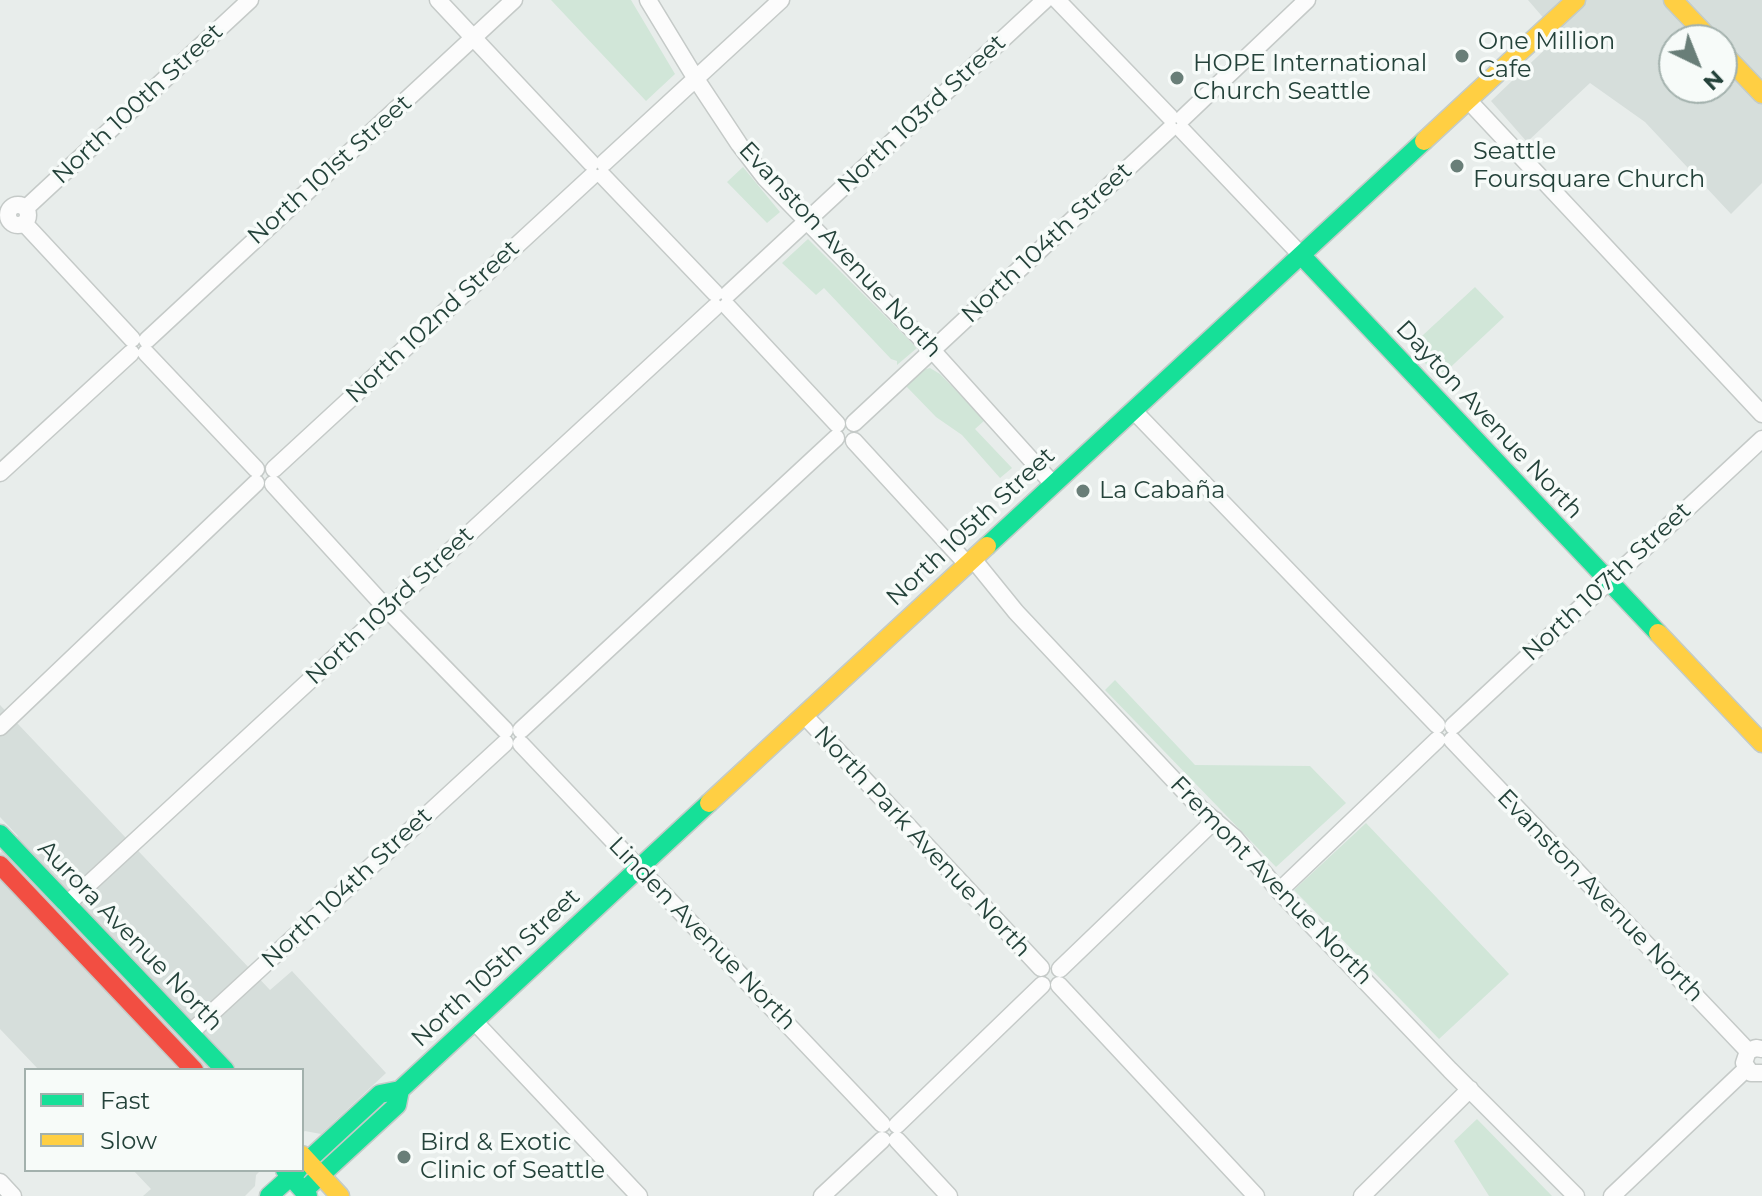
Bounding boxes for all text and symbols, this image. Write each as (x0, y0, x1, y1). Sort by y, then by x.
street label: North 100th Street (47, 18, 229, 190)
north arrow (1658, 24, 1738, 104)
place label: One Million Cafe (1478, 28, 1615, 84)
street label: North 103rd Street (832, 29, 1012, 199)
marker: One Million Cafe (1453, 47, 1471, 65)
place label: HOPE International Church Seattle (1193, 50, 1427, 106)
text: N (1698, 65, 1729, 96)
marker: HOPE International Church Seattle (1168, 69, 1186, 87)
street label: North 101st Street (242, 89, 418, 251)
street label: Evanston Avenue North (732, 136, 948, 364)
place label: Seattle Foursquare Church (1473, 138, 1705, 194)
street label: North 104th Street (956, 157, 1138, 329)
marker: Seattle Foursquare Church (1448, 157, 1466, 175)
street label: North 102nd Street (340, 234, 526, 410)
street label: Dayton Avenue North (1389, 315, 1589, 525)
street label: North 105th Street (881, 442, 1061, 612)
place label: La Cabaña (1099, 477, 1225, 505)
marker: La Cabaña (1074, 482, 1092, 500)
street label: North 107th Street (1517, 497, 1697, 667)
street label: North 103rd Street (300, 521, 480, 691)
street label: North Park Avenue North (807, 721, 1037, 963)
street label: Fremont Avenue North (1164, 771, 1378, 991)
street label: Evanston Avenue North (1491, 784, 1709, 1008)
street label: North 104th Street (256, 802, 438, 974)
street label: Linden Avenue North (602, 831, 802, 1037)
street label: Aurora Avenue North (31, 835, 229, 1037)
street label: North 105th Street (406, 883, 586, 1053)
legend (24, 1068, 304, 1172)
text: Fast (100, 1086, 150, 1115)
text: Slow (100, 1126, 157, 1155)
place label: Bird & Exotic Clinic of Seattle (420, 1129, 605, 1185)
marker: Bird & Exotic Clinic of Seattle (395, 1148, 413, 1166)

